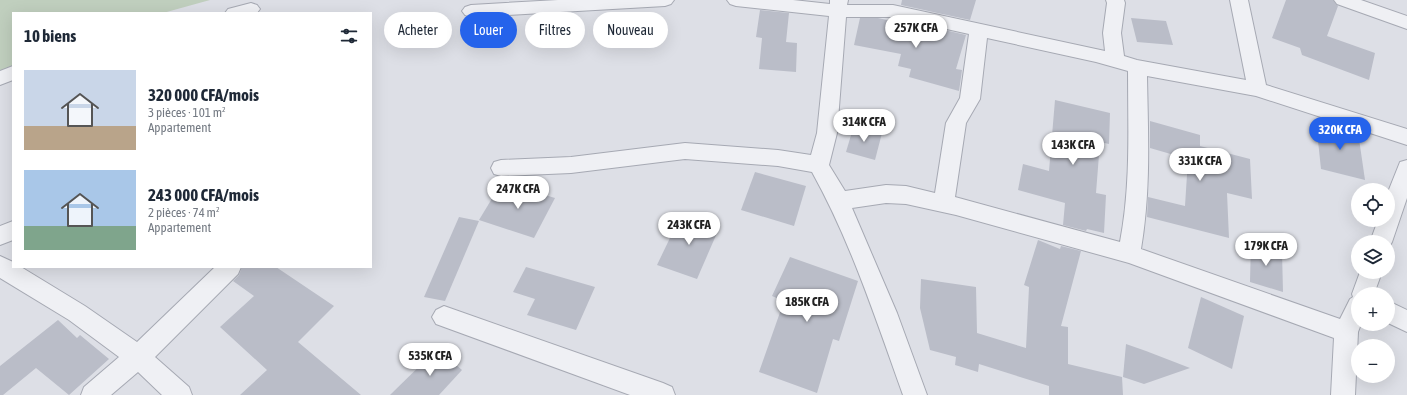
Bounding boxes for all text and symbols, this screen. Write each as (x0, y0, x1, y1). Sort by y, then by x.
chip: Acheter (384, 12, 452, 48)
chip: Louer (460, 12, 517, 48)
chip: Filtres (525, 12, 585, 48)
chip: Nouveau (593, 12, 668, 48)
pin: 257K CFA (875, 15, 957, 49)
text: 257K CFA (894, 20, 938, 35)
icon: filters (338, 25, 360, 47)
text: 10 biens (24, 26, 76, 46)
text: 320 000 CFA/mois (148, 85, 259, 105)
icon: home (56, 86, 104, 134)
text: 3 pièces · 101 m² (148, 105, 226, 120)
pin: 314K CFA (823, 109, 905, 143)
text: 314K CFA (842, 114, 886, 129)
pin: 320K CFA (1299, 117, 1381, 151)
text: Appartement (148, 120, 211, 135)
text: 320K CFA (1318, 122, 1362, 137)
pin: 143K CFA (1032, 132, 1114, 166)
text: 143K CFA (1051, 137, 1095, 152)
pin: 331K CFA (1159, 148, 1241, 182)
text: 331K CFA (1178, 153, 1222, 168)
pin: 247K CFA (477, 176, 559, 210)
text: 247K CFA (496, 181, 540, 196)
map controls (1351, 183, 1395, 383)
button: locate (1351, 183, 1395, 227)
text: 243 000 CFA/mois (148, 185, 259, 205)
icon: home (56, 186, 104, 234)
text: 2 pièces · 74 m² (148, 205, 220, 220)
pin: 243K CFA (648, 212, 730, 246)
text: 243K CFA (667, 217, 711, 232)
text: Appartement (148, 220, 211, 235)
pin: 179K CFA (1225, 233, 1307, 267)
button: layers (1351, 235, 1395, 279)
text: 179K CFA (1244, 238, 1288, 253)
button: + (1351, 287, 1395, 331)
pin: 185K CFA (766, 289, 848, 323)
text: 185K CFA (785, 294, 829, 309)
button: − (1351, 339, 1395, 383)
pin: 535K CFA (389, 343, 471, 377)
text: 535K CFA (408, 348, 452, 363)

